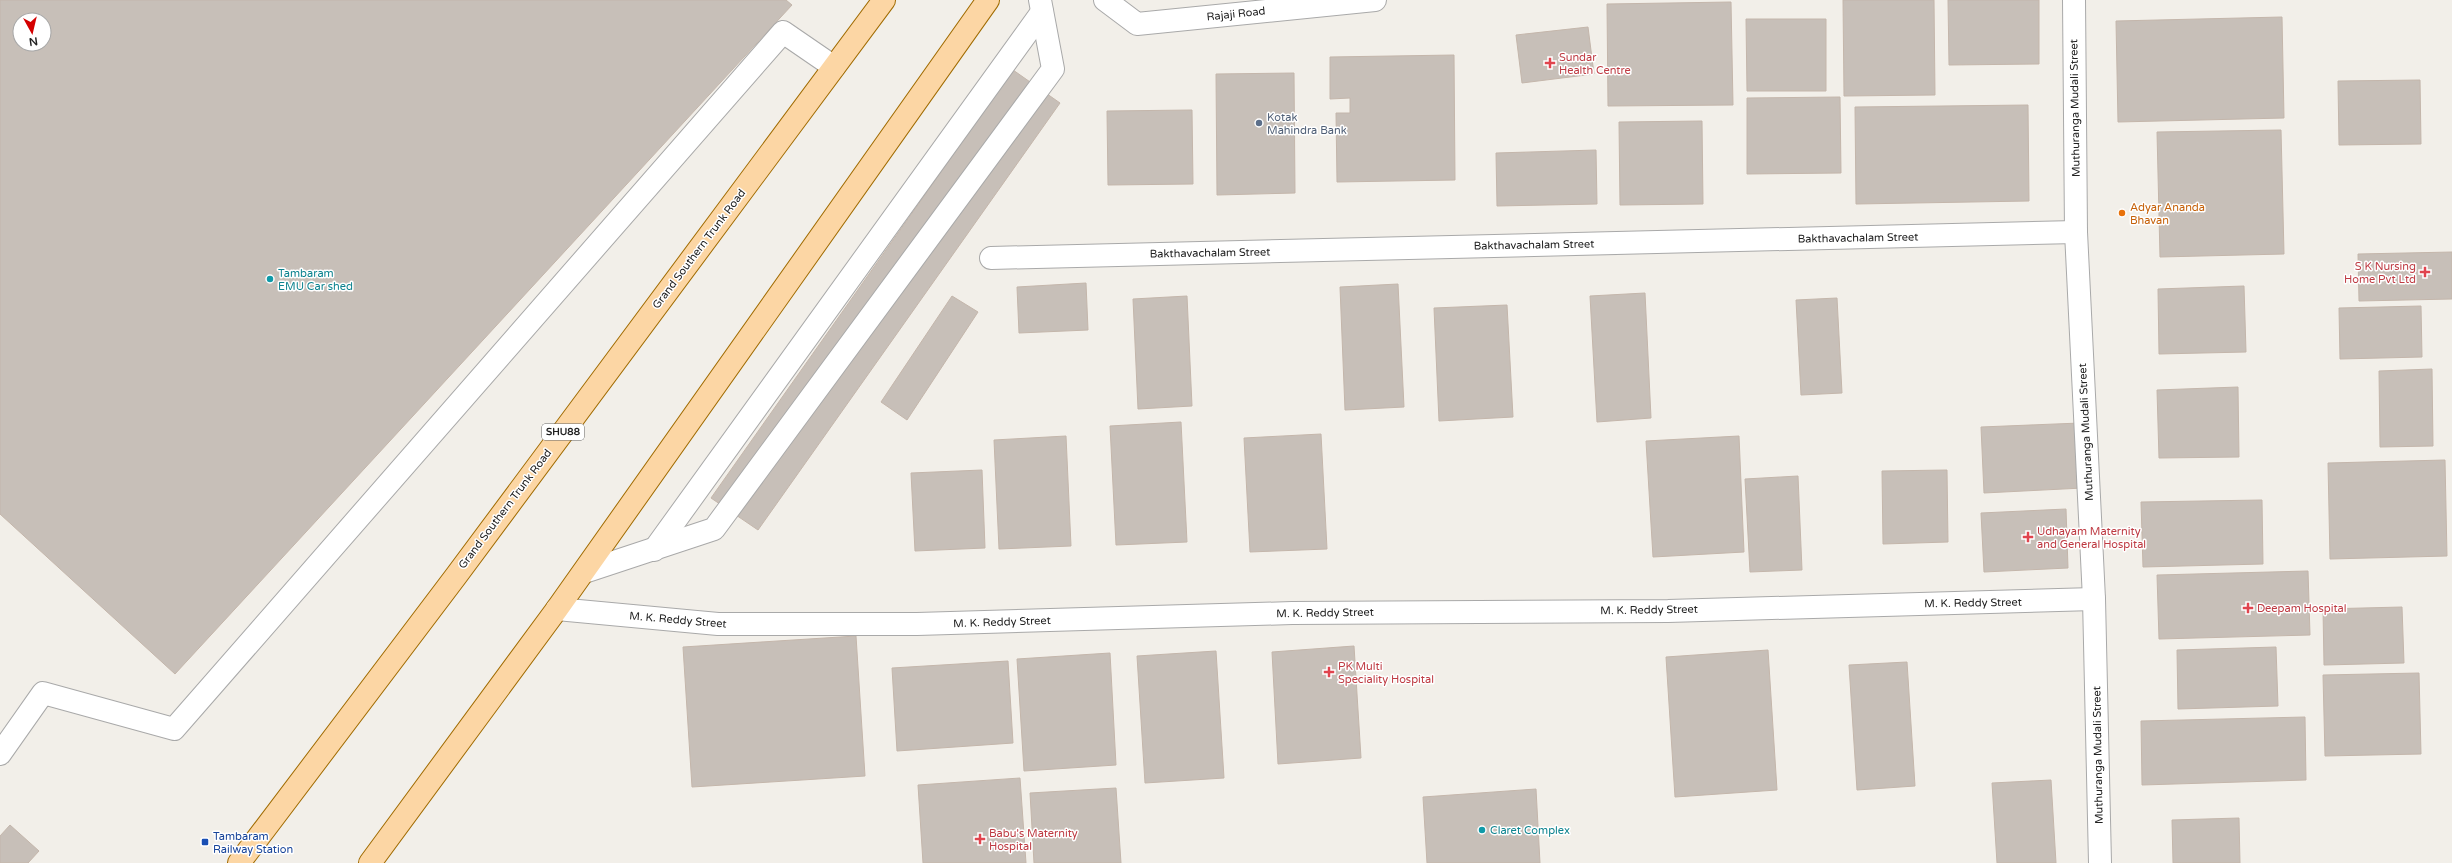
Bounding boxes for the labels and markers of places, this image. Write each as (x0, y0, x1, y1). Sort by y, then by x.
place label: Sundar Health Centre (1559, 51, 1631, 77)
marker: Sundar Health Centre (1544, 57, 1556, 69)
place label: Kotak Mahindra Bank (1267, 111, 1347, 137)
marker: Kotak Mahindra Bank (1254, 118, 1264, 128)
place label: Adyar Ananda Bhavan (2130, 201, 2205, 227)
marker: Adyar Ananda Bhavan (2117, 208, 2127, 218)
place label: S K Nursing Home Pvt Ltd (2344, 260, 2416, 286)
marker: S K Nursing Home Pvt Ltd (2419, 266, 2431, 278)
place label: Tambaram EMU Car shed (278, 267, 353, 293)
marker: Tambaram EMU Car shed (265, 274, 275, 284)
place label: Udhayam Maternity and General Hospital (2037, 525, 2146, 551)
marker: Udhayam Maternity and General Hospital (2022, 531, 2034, 543)
marker: Deepam Hospital (2242, 602, 2254, 614)
place label: Deepam Hospital (2257, 602, 2347, 615)
place label: PK Multi Speciality Hospital (1338, 660, 1434, 686)
marker: PK Multi Speciality Hospital (1323, 666, 1335, 678)
place label: Claret Complex (1490, 824, 1570, 837)
marker: Claret Complex (1477, 825, 1487, 835)
place label: Babu's Maternity Hospital (989, 827, 1078, 853)
place label: Tambaram Railway Station (213, 830, 293, 856)
marker: Babu's Maternity Hospital (974, 833, 986, 845)
marker: Tambaram Railway Station (200, 837, 210, 847)

